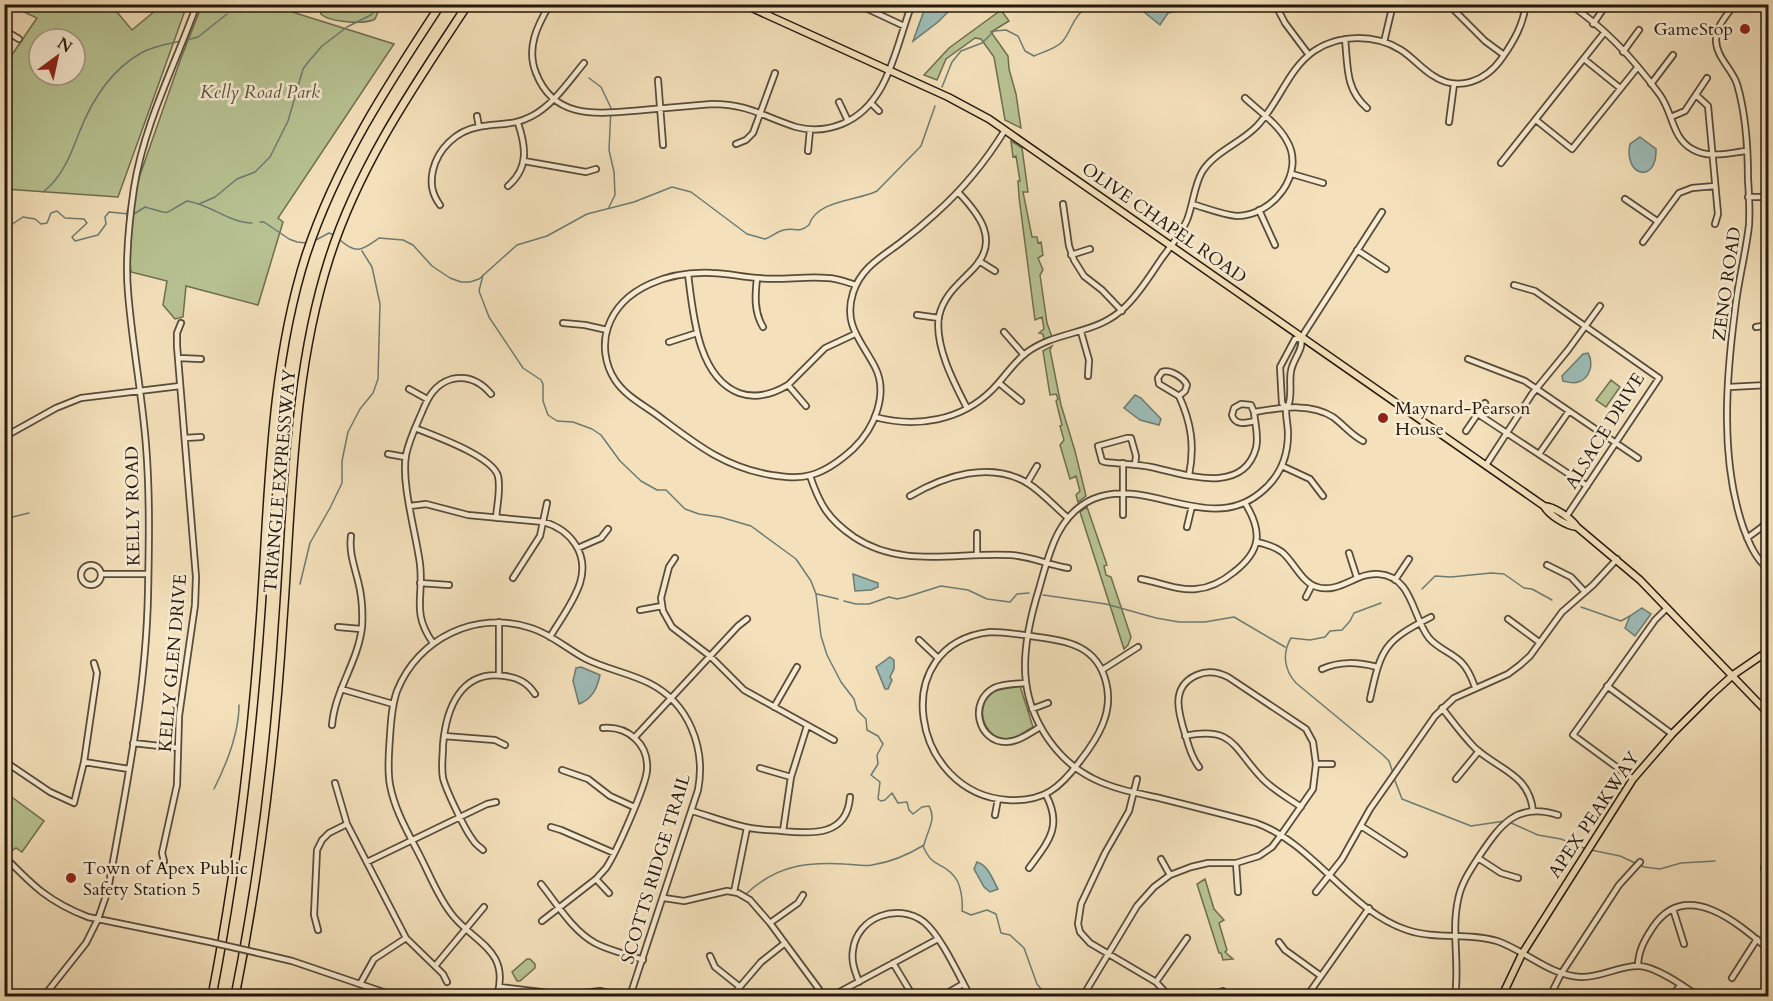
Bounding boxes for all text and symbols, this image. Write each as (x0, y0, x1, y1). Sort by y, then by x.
place label: GameStop (1654, 17, 1733, 42)
marker: GameStop (1738, 22, 1752, 36)
north arrow (27, 27, 87, 87)
text: N (53, 32, 77, 58)
park label: Kelly Road Park (200, 80, 320, 105)
street label: OLIVE CHAPEL ROAD (1076, 156, 1252, 290)
street label: ZENO ROAD (1707, 225, 1747, 343)
street label: TRIANGLE EXPRESSWAY (258, 367, 302, 594)
street label: ALSACE DRIVE (1559, 368, 1651, 494)
place label: Maynard-Pearson House (1395, 396, 1531, 442)
marker: Maynard-Pearson House (1376, 411, 1390, 425)
street label: KELLY ROAD (119, 446, 147, 566)
street label: KELLY GLEN DRIVE (153, 573, 193, 753)
street label: APEX PEAKWAY (1542, 746, 1646, 883)
street label: SCOTTS RIDGE TRAIL (615, 771, 697, 967)
place label: Town of Apex Public Safety Station 5 (83, 856, 248, 902)
marker: Town of Apex Public Safety Station 5 (64, 871, 78, 885)

